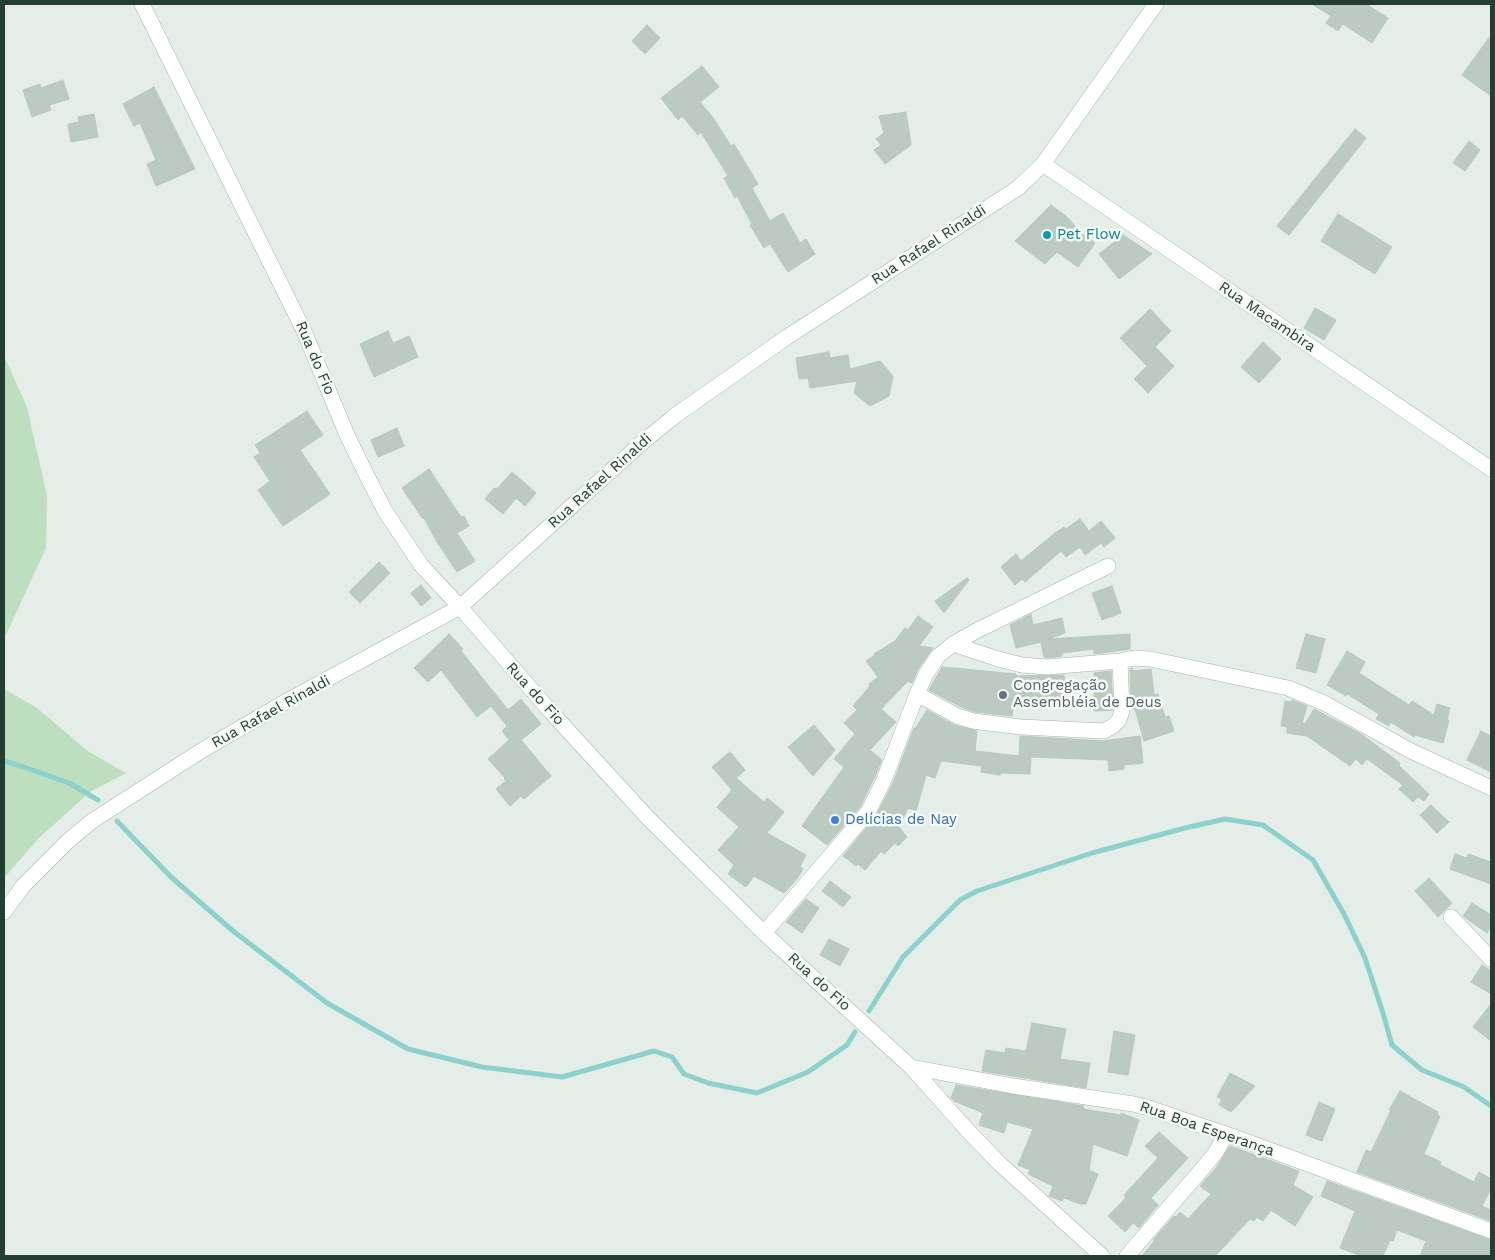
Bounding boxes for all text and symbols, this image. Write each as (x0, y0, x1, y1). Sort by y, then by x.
street label: Rua Rafael Rinaldi (868, 201, 990, 289)
place label: Pet Flow (1057, 226, 1121, 244)
marker: Pet Flow (1041, 229, 1053, 241)
street label: Rua Macambira (1215, 278, 1319, 356)
street label: Rua do Fio (291, 318, 339, 398)
street label: Rua Rafael Rinaldi (545, 430, 655, 532)
street label: Rua do Fio (502, 659, 568, 729)
street label: Rua Rafael Rinaldi (208, 672, 334, 752)
place label: Congregação Assembléia de Deus (1013, 677, 1162, 712)
marker: Congregação Assembléia de Deus (997, 689, 1009, 701)
place label: Delícias de Nay (845, 811, 957, 829)
marker: Delícias de Nay (829, 814, 841, 826)
street label: Rua do Fio (784, 949, 854, 1015)
street label: Rua Boa Esperança (1137, 1098, 1277, 1160)

